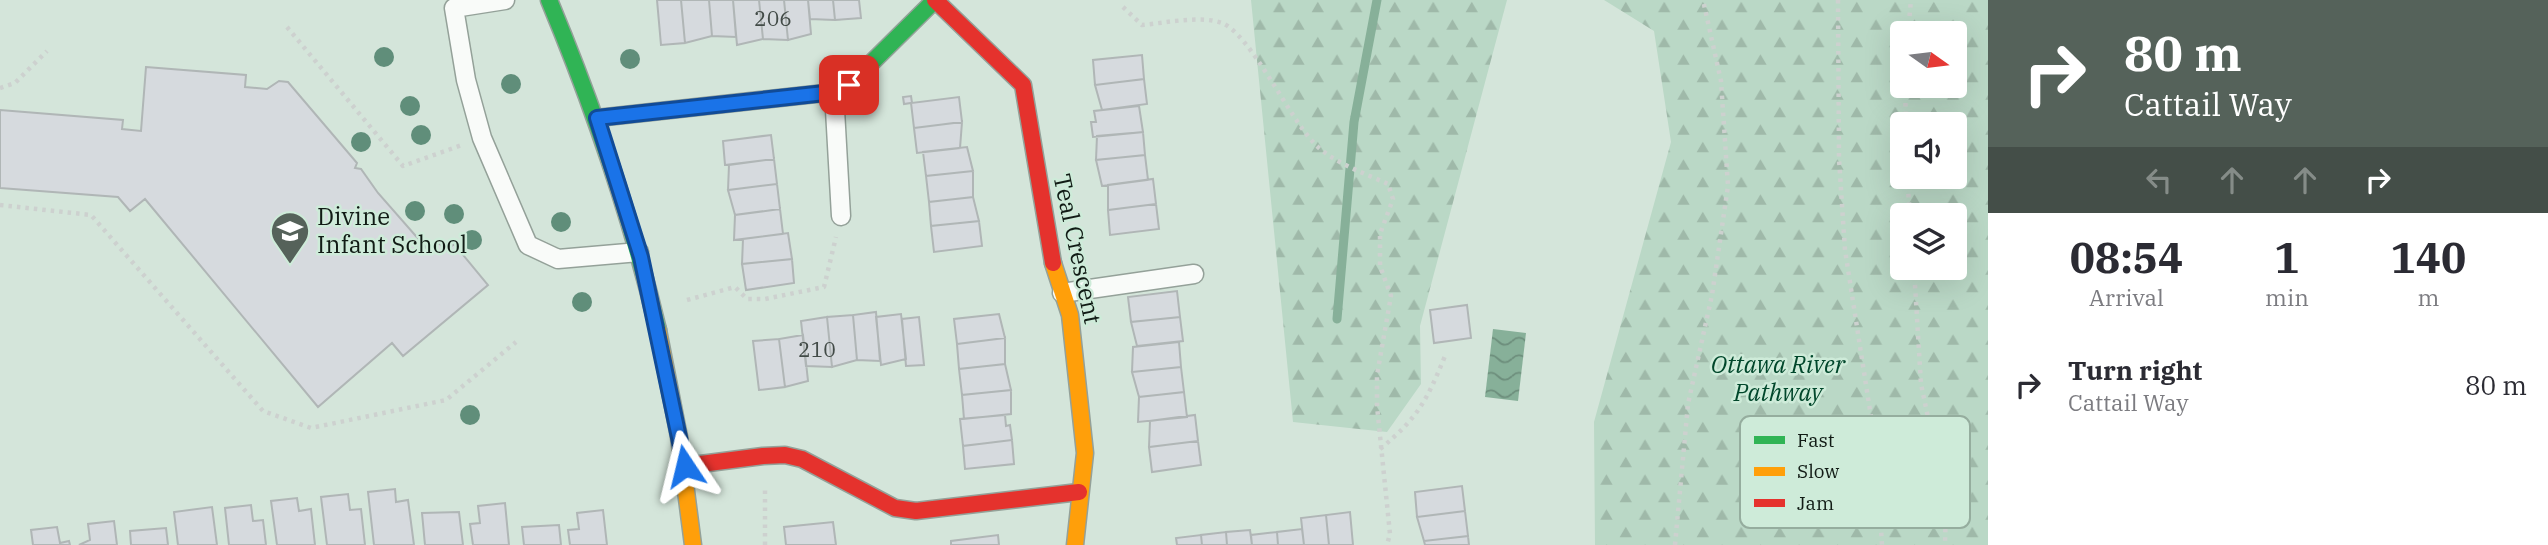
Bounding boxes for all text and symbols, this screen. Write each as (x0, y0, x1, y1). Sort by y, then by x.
house number: 206 (754, 4, 792, 32)
north arrow (1890, 21, 1967, 98)
map controls (1890, 21, 1967, 280)
text: 80 m (2124, 21, 2242, 84)
icon: right (2009, 28, 2100, 119)
pin (819, 55, 879, 115)
icon: arrive (830, 66, 868, 104)
text: Cattail Way (2124, 83, 2292, 125)
button: sound (1890, 112, 1967, 189)
icon: left (2140, 161, 2178, 199)
icon: ahead (2213, 161, 2251, 199)
icon: ahead (2286, 161, 2324, 199)
icon: right (2359, 161, 2397, 199)
street label: Teal Crescent (1046, 171, 1110, 327)
place label: Divine Infant School (317, 200, 467, 260)
button: layers (1890, 203, 1967, 280)
school or university icon: Divine Infant School (269, 210, 311, 265)
text: 08:54 (2070, 230, 2183, 285)
text: 1 (2274, 230, 2300, 285)
text: 140 (2391, 230, 2466, 285)
text: Arrival (2089, 282, 2164, 312)
text: min (2265, 282, 2309, 312)
text: m (2417, 282, 2439, 312)
house number: 210 (798, 335, 836, 363)
park label: Ottawa River Pathway (1711, 348, 1847, 408)
text: Turn right (2068, 353, 2202, 387)
icon: right (2009, 366, 2047, 404)
text: 80 m (2465, 368, 2527, 402)
text: Cattail Way (2068, 387, 2189, 417)
legend (1740, 416, 1970, 528)
text: Fast (1797, 428, 1835, 452)
position arrow (648, 429, 722, 503)
text: Slow (1797, 459, 1839, 483)
text: Jam (1797, 491, 1834, 515)

